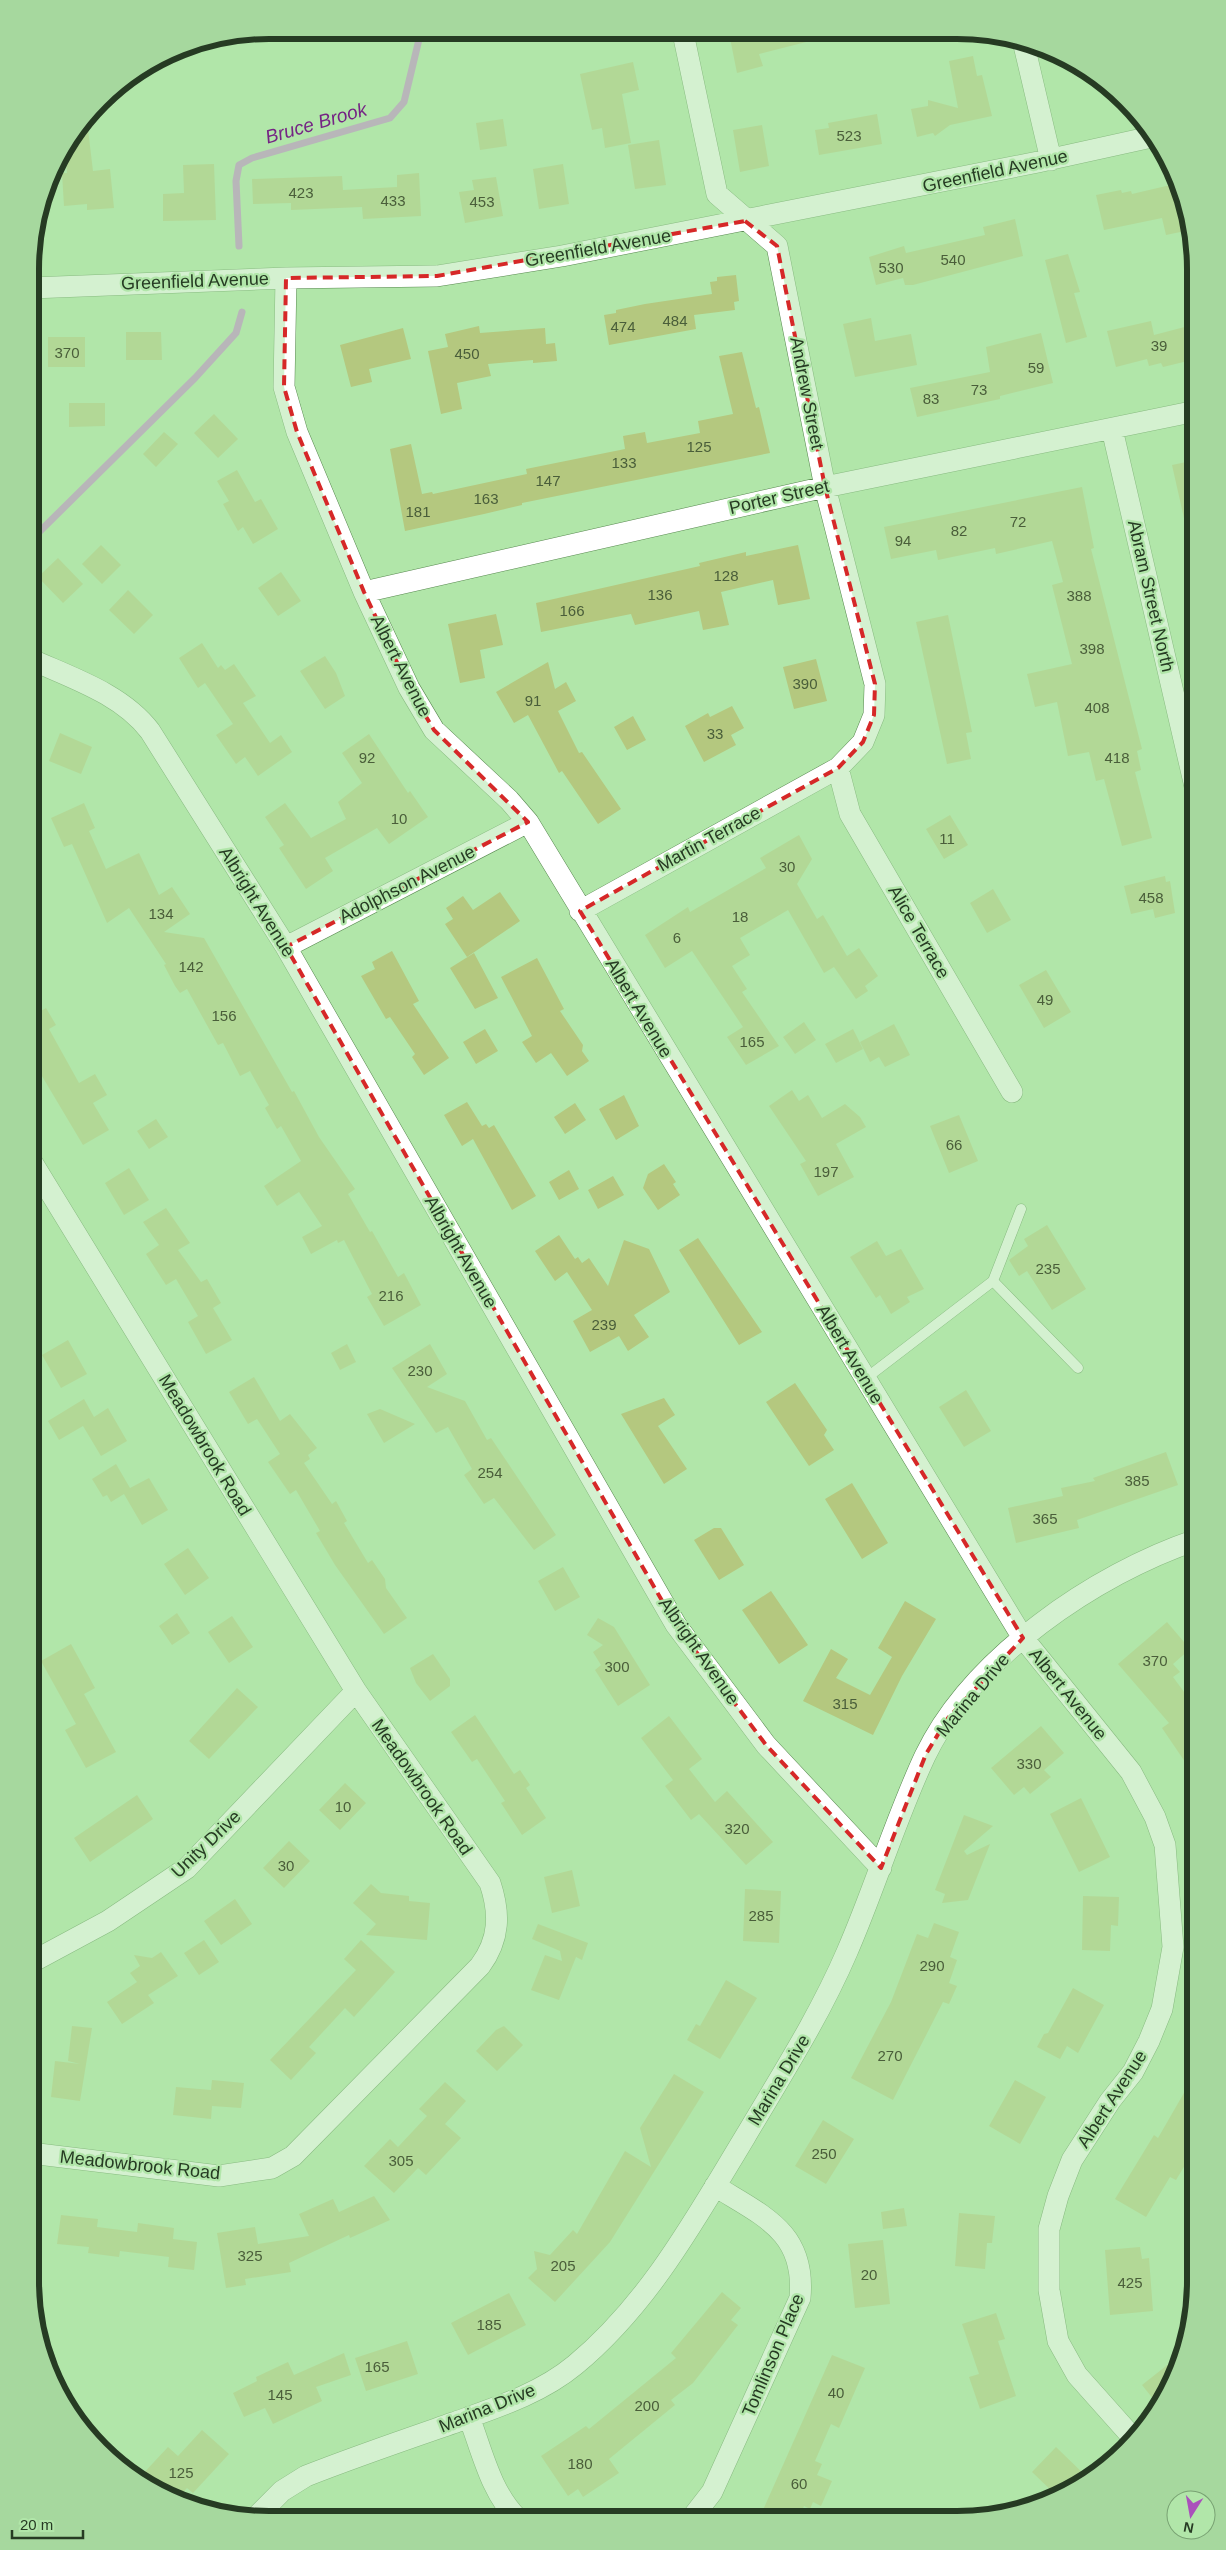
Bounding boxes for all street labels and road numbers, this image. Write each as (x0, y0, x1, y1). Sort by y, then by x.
street label: Greenfield Avenue (921, 146, 1069, 196)
street label: Greenfield Avenue (523, 225, 673, 271)
street label: Greenfield Avenue (121, 268, 269, 294)
street label: Andrew Street (786, 335, 828, 451)
street label: Porter Street (727, 476, 831, 518)
street label: Abram Street North (1124, 518, 1178, 674)
street label: Albert Avenue (367, 612, 435, 720)
street label: Martin Terrace (654, 802, 764, 876)
street label: Adolphson Avenue (336, 841, 478, 927)
street label: Albright Avenue (215, 843, 299, 961)
street label: Alice Terrace (884, 882, 954, 982)
street label: Albert Avenue (602, 955, 676, 1061)
street label: Albright Avenue (421, 1193, 501, 1311)
street label: Albert Avenue (813, 1301, 887, 1407)
street label: Meadowbrook Road (155, 1371, 255, 1519)
street label: Albright Avenue (655, 1594, 743, 1708)
street label: Albert Avenue (1025, 1644, 1111, 1744)
street label: Marina Drive (933, 1649, 1013, 1741)
street label: Meadowbrook Road (368, 1715, 476, 1859)
street label: Unity Drive (167, 1806, 245, 1882)
street label: Marina Drive (744, 2031, 814, 2129)
street label: Albert Avenue (1073, 2047, 1151, 2151)
street label: Meadowbrook Road (59, 2147, 221, 2183)
street label: Tomlinson Place (738, 2291, 808, 2419)
street label: Marina Drive (436, 2380, 538, 2436)

